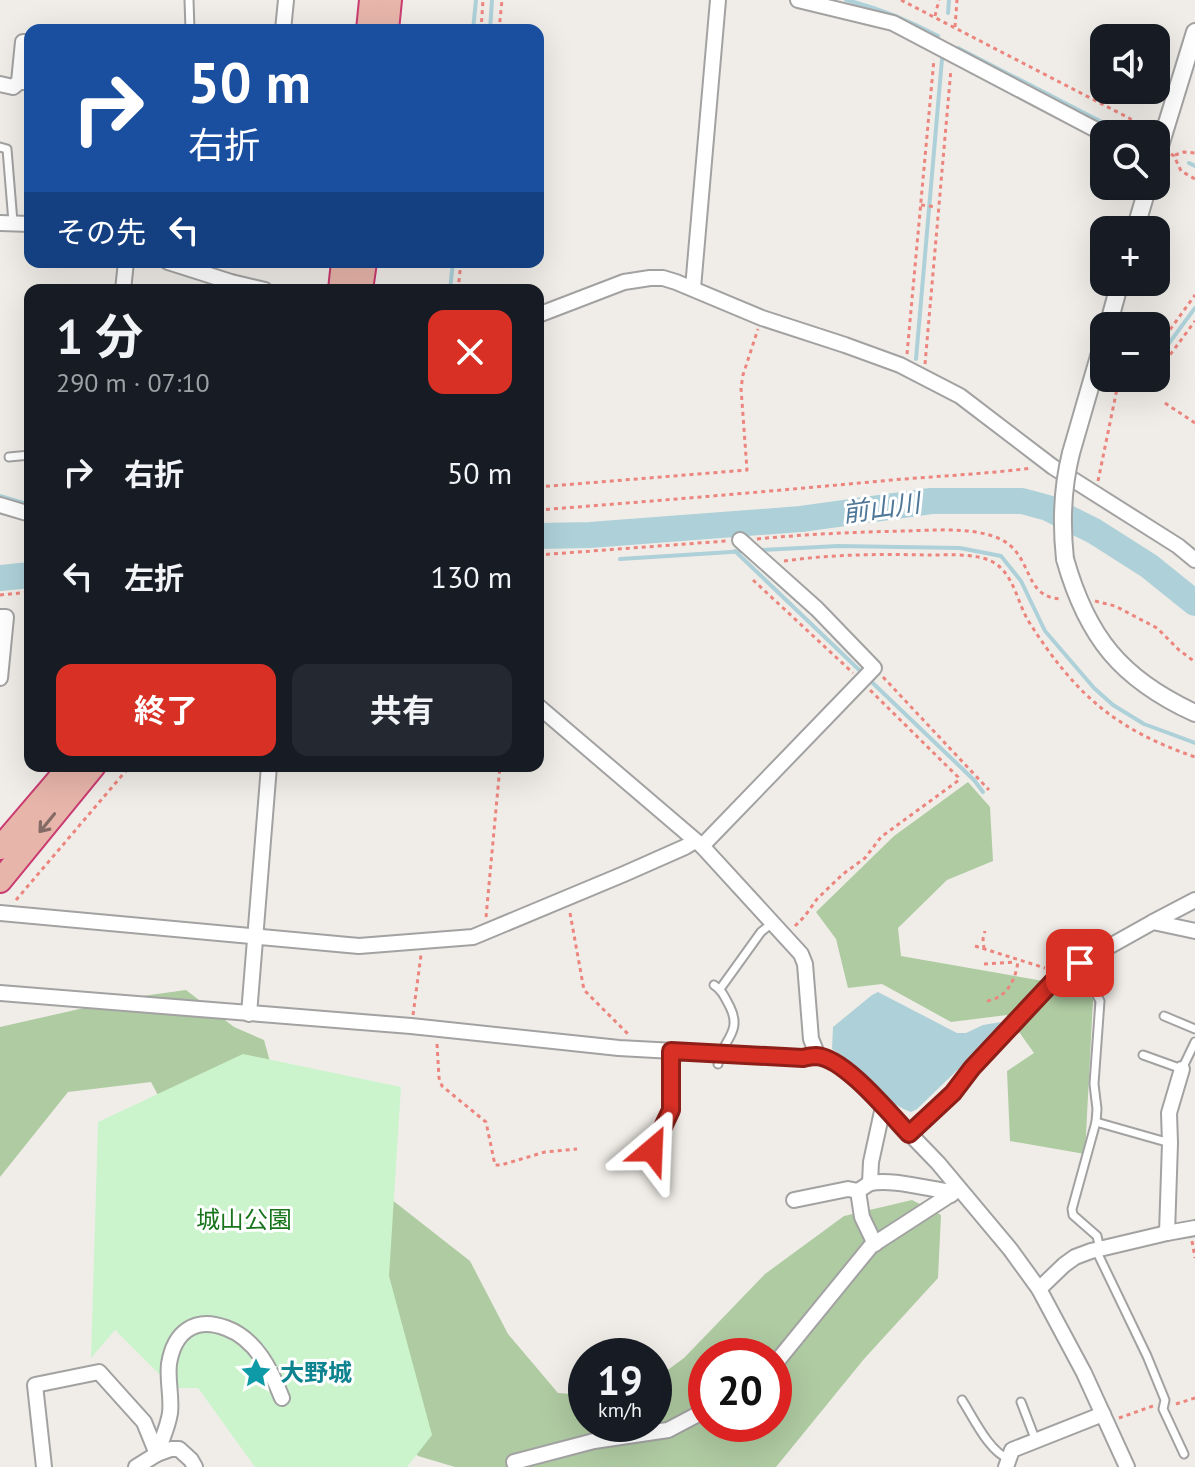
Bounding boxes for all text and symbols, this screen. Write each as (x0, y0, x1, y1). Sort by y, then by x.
map controls (1090, 24, 1170, 392)
button: sound (1090, 24, 1170, 104)
text: 50 m (188, 46, 311, 118)
icon: right (56, 56, 160, 160)
button: search (1090, 120, 1170, 200)
text: 右折 (188, 121, 260, 168)
icon: left (162, 208, 206, 252)
text: その先 (56, 212, 146, 251)
button: + (1090, 216, 1170, 296)
text: 1 分 (56, 305, 143, 367)
button: close (428, 310, 512, 394)
button: − (1090, 312, 1170, 392)
text: 290 m · 07:10 (56, 366, 210, 399)
icon: right (56, 450, 100, 494)
text: 50 m (447, 453, 512, 492)
text: 右折 (124, 454, 184, 493)
water label: 前山川 (840, 485, 925, 529)
icon: left (56, 554, 100, 598)
text: 130 m (431, 557, 512, 596)
text: 左折 (124, 558, 184, 597)
button: 終了 (56, 664, 276, 756)
button: 共有 (292, 664, 512, 756)
one-way arrow (38, 813, 56, 833)
pin (1046, 929, 1114, 997)
icon: arrive (1058, 941, 1102, 985)
position arrow (610, 1108, 694, 1192)
park label: 城山公園 (196, 1204, 292, 1235)
speed limit sign: 20 (688, 1338, 792, 1442)
text: 19 (597, 1354, 643, 1406)
place icon: 大野城 (239, 1356, 273, 1390)
place label: 大野城 (280, 1357, 352, 1388)
text: km/h (598, 1397, 642, 1423)

